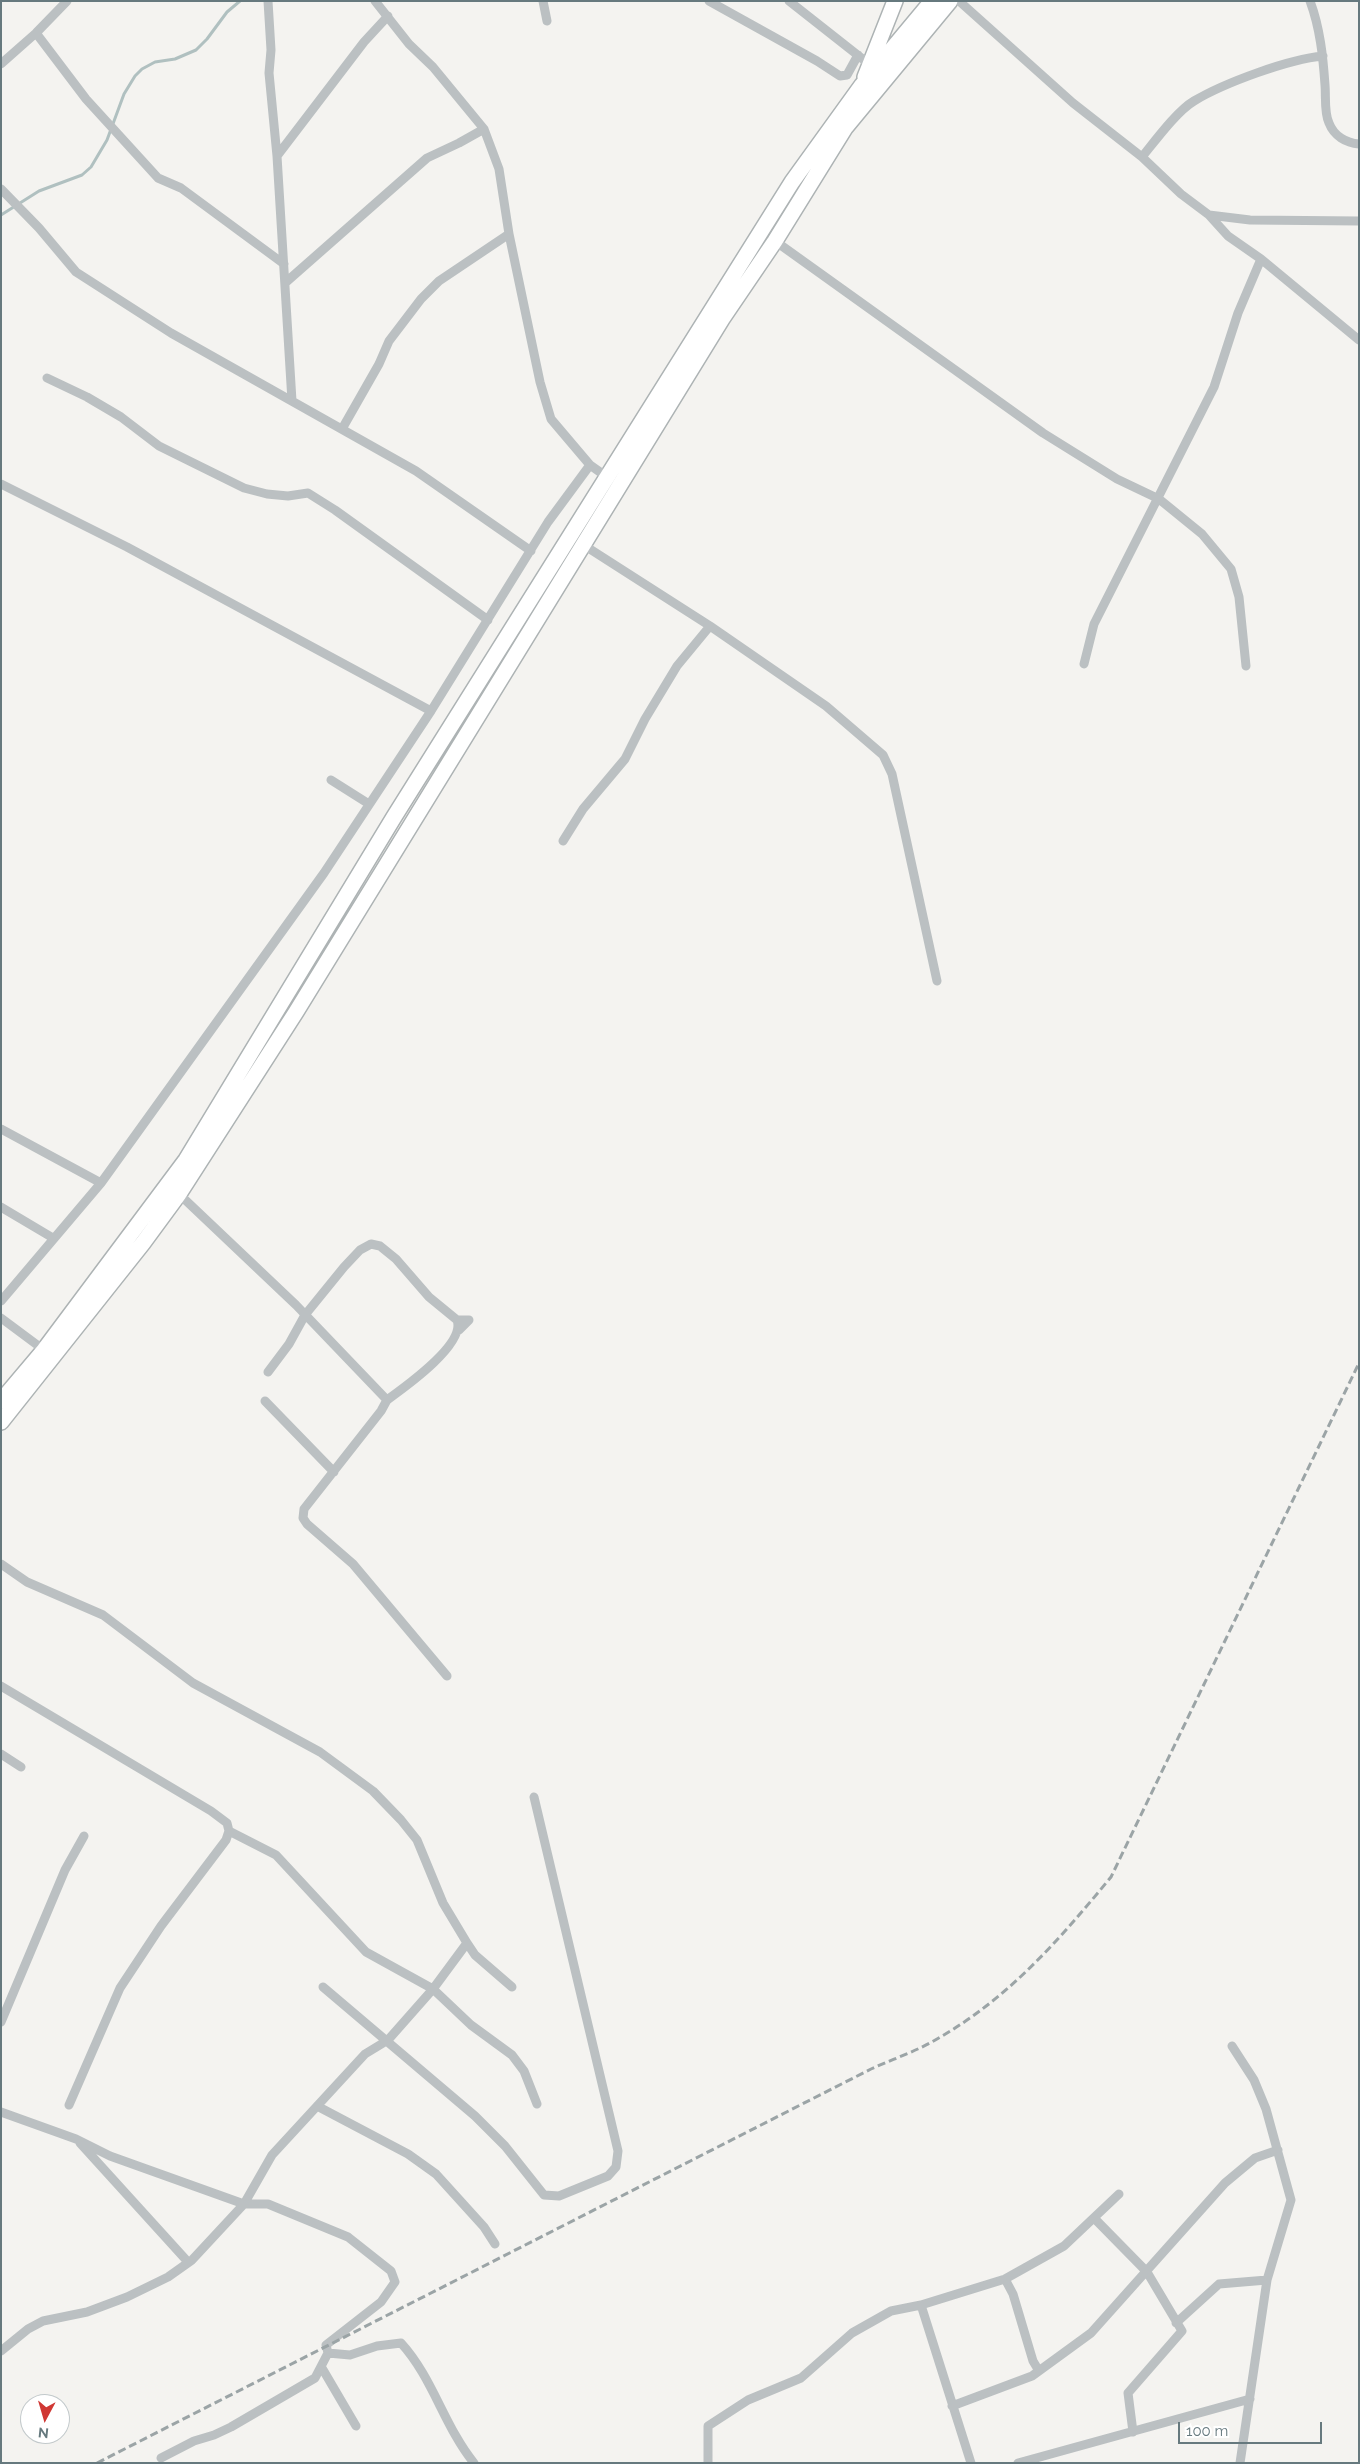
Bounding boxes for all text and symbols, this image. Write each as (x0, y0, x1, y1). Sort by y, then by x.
north arrow (20, 2394, 70, 2444)
scale bar (1180, 2412, 1324, 2444)
text: 100 m (1186, 2422, 1228, 2440)
text: N (37, 2424, 50, 2441)

